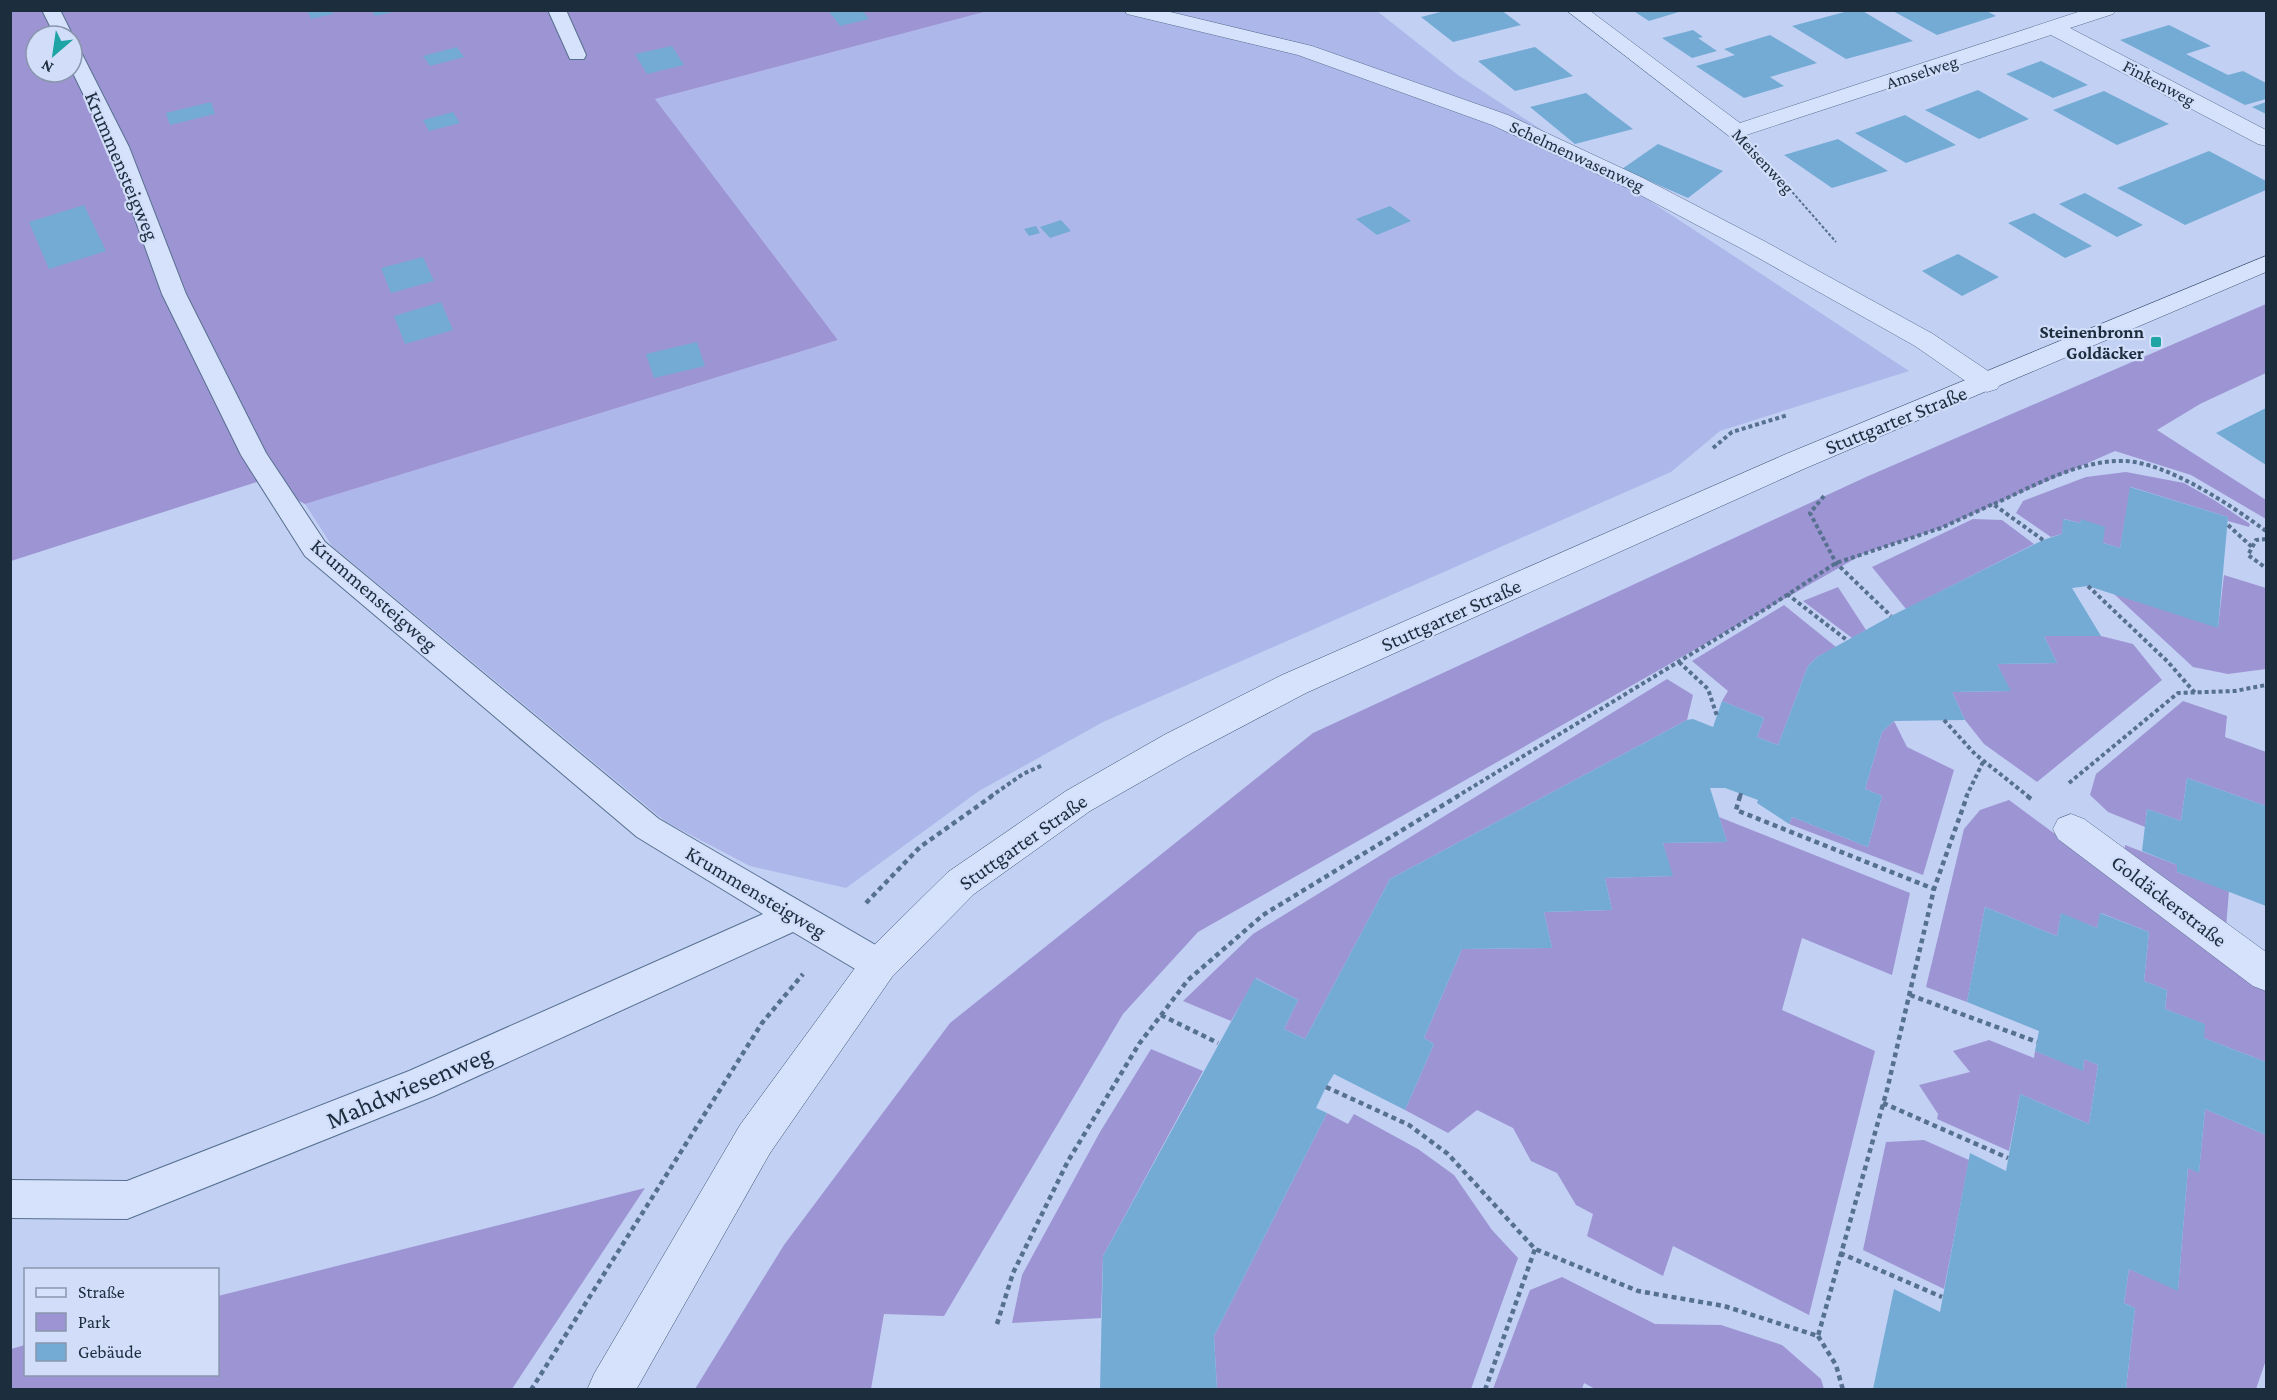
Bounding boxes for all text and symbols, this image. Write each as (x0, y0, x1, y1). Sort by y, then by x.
north arrow (24, 24, 84, 84)
street label: Amselweg (1884, 51, 1961, 93)
street label: Finkenweg (2119, 56, 2199, 110)
text: N (38, 57, 56, 77)
street label: Krummensteigweg (80, 88, 164, 244)
street label: Schelmenwasenweg (1507, 116, 1648, 196)
street label: Meisenweg (1728, 124, 1798, 198)
place label: Steinenbronn Goldäcker (2040, 322, 2145, 363)
marker: Steinenbronn Goldäcker (2149, 335, 2163, 349)
street label: Stuttgarter Straße (1822, 381, 1970, 459)
street label: Krummensteigweg (306, 534, 442, 656)
street label: Stuttgarter Straße (1377, 573, 1525, 657)
street label: Stuttgarter Straße (954, 789, 1092, 895)
street label: Krummensteigweg (681, 841, 831, 943)
street label: Goldäckerstraße (2107, 850, 2231, 952)
street label: Mahdwiesenweg (322, 1039, 497, 1135)
legend (24, 1268, 219, 1376)
text: Straße (78, 1282, 125, 1302)
text: Park (78, 1312, 110, 1332)
text: Gebäude (78, 1342, 142, 1362)

